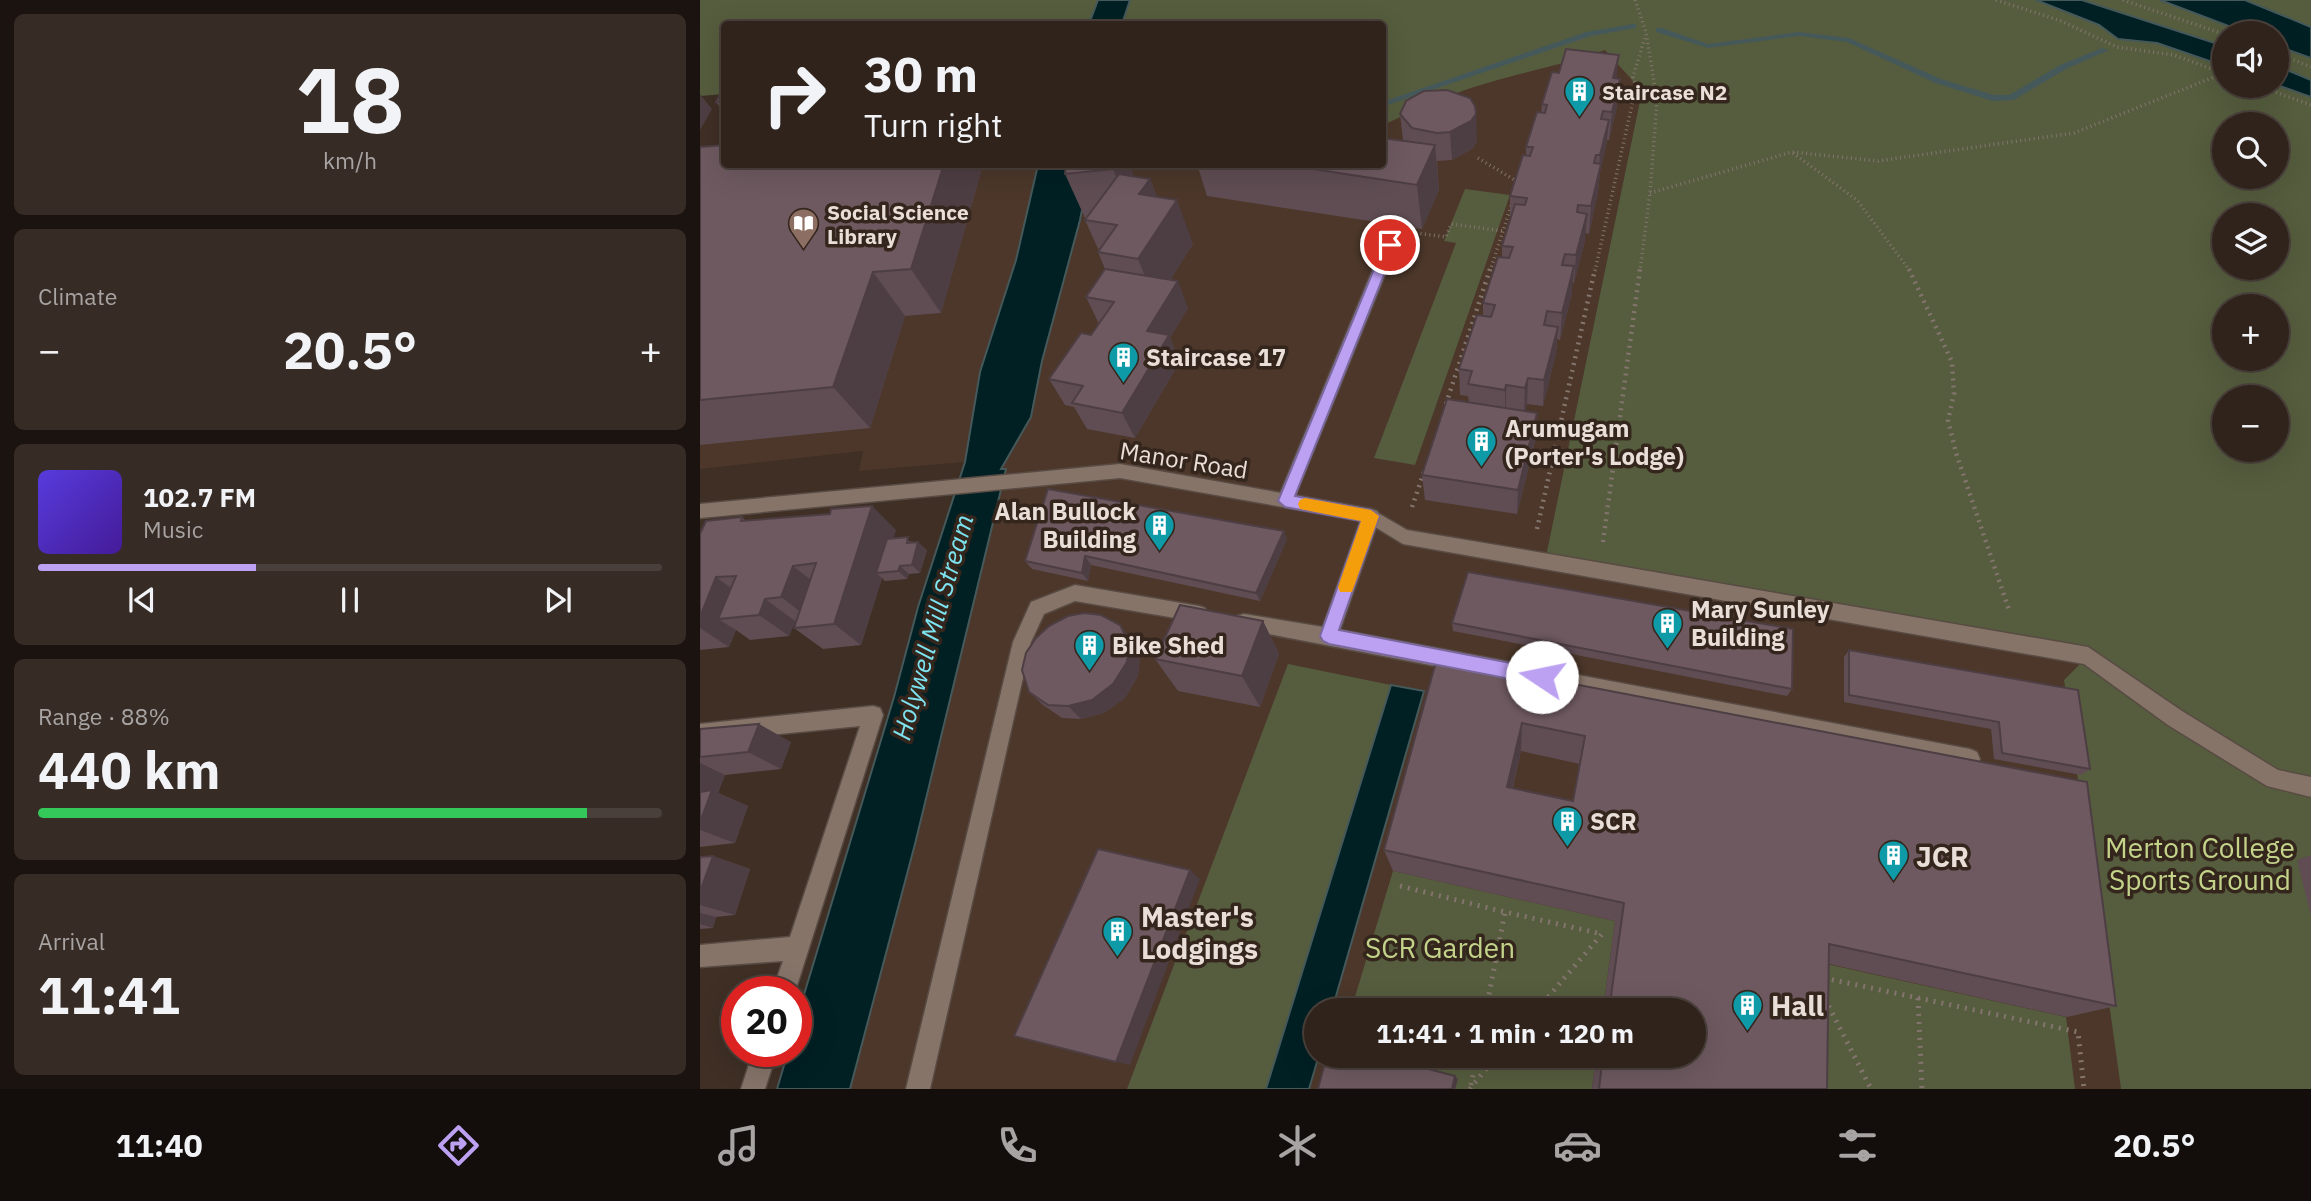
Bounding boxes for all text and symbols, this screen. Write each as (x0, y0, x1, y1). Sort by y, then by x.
map controls (2212, 21, 2289, 462)
button: sound (2212, 21, 2289, 98)
text: 18 (295, 40, 405, 158)
text: 30 m (864, 42, 978, 105)
icon: right (749, 49, 840, 140)
building icon: Staircase N2 (1562, 75, 1596, 119)
place label: Staircase N2 (1602, 78, 1727, 106)
text: Turn right (864, 104, 1002, 146)
button: search (2212, 112, 2289, 189)
text: km/h (323, 145, 377, 175)
place label: Social Science Library (827, 198, 969, 250)
button: layers (2212, 203, 2289, 280)
library icon: Social Science Library (787, 207, 821, 251)
pin (1360, 215, 1420, 275)
icon: arrive (1371, 226, 1409, 264)
text: Climate (38, 281, 117, 311)
button: + (2212, 294, 2289, 371)
text: 20.5° (283, 316, 417, 383)
text: − (38, 325, 61, 374)
text: + (639, 325, 662, 374)
building icon: Staircase 17 (1106, 340, 1140, 384)
place label: Staircase 17 (1146, 341, 1286, 373)
button: − (2212, 385, 2289, 462)
place label: Arumugam (Porter's Lodge) (1505, 412, 1684, 472)
building icon: Arumugam (Porter's Lodge) (1465, 425, 1499, 469)
street label: Manor Road (1118, 434, 1250, 486)
text: 102.7 FM (143, 480, 256, 514)
place label: Alan Bullock Building (994, 495, 1137, 555)
building icon: Alan Bullock Building (1142, 508, 1176, 552)
water label: Holywell Mill Stream (884, 510, 980, 744)
text: Music (143, 514, 203, 544)
icon: previous (123, 581, 161, 619)
icon: pause (331, 581, 369, 619)
icon: next (539, 581, 577, 619)
place label: Mary Sunley Building (1691, 593, 1830, 653)
building icon: Mary Sunley Building (1651, 606, 1685, 650)
building icon: Bike Shed (1072, 628, 1106, 672)
place label: Bike Shed (1112, 629, 1225, 661)
position arrow (1505, 640, 1579, 714)
text: Range · 88% (38, 701, 170, 731)
text: 440 km (38, 736, 220, 803)
building icon: SCR (1550, 804, 1584, 848)
place label: SCR (1590, 805, 1637, 837)
park label: Merton College Sports Ground (2105, 829, 2295, 898)
place label: JCR (1916, 838, 1969, 875)
building icon: JCR (1876, 839, 1910, 883)
place label: Master's Lodgings (1141, 898, 1258, 967)
building icon: Master's Lodgings (1101, 915, 1135, 959)
text: Arrival (38, 926, 105, 956)
park label: SCR Garden (1365, 929, 1515, 966)
text: 11:41 (38, 961, 180, 1028)
speed limit sign: 20 (721, 976, 812, 1067)
place label: Hall (1771, 987, 1824, 1024)
building icon: Hall (1731, 988, 1765, 1032)
text: 11:41 · 1 min · 120 m (1376, 1016, 1634, 1050)
icon: directions (434, 1121, 483, 1170)
icon: music (714, 1121, 763, 1170)
icon: phone (993, 1121, 1042, 1170)
icon: climate (1273, 1121, 1322, 1170)
icon: car (1553, 1121, 1602, 1170)
icon: filters (1833, 1121, 1882, 1170)
text: 11:40 (115, 1124, 203, 1166)
text: 20.5° (2113, 1124, 2196, 1166)

